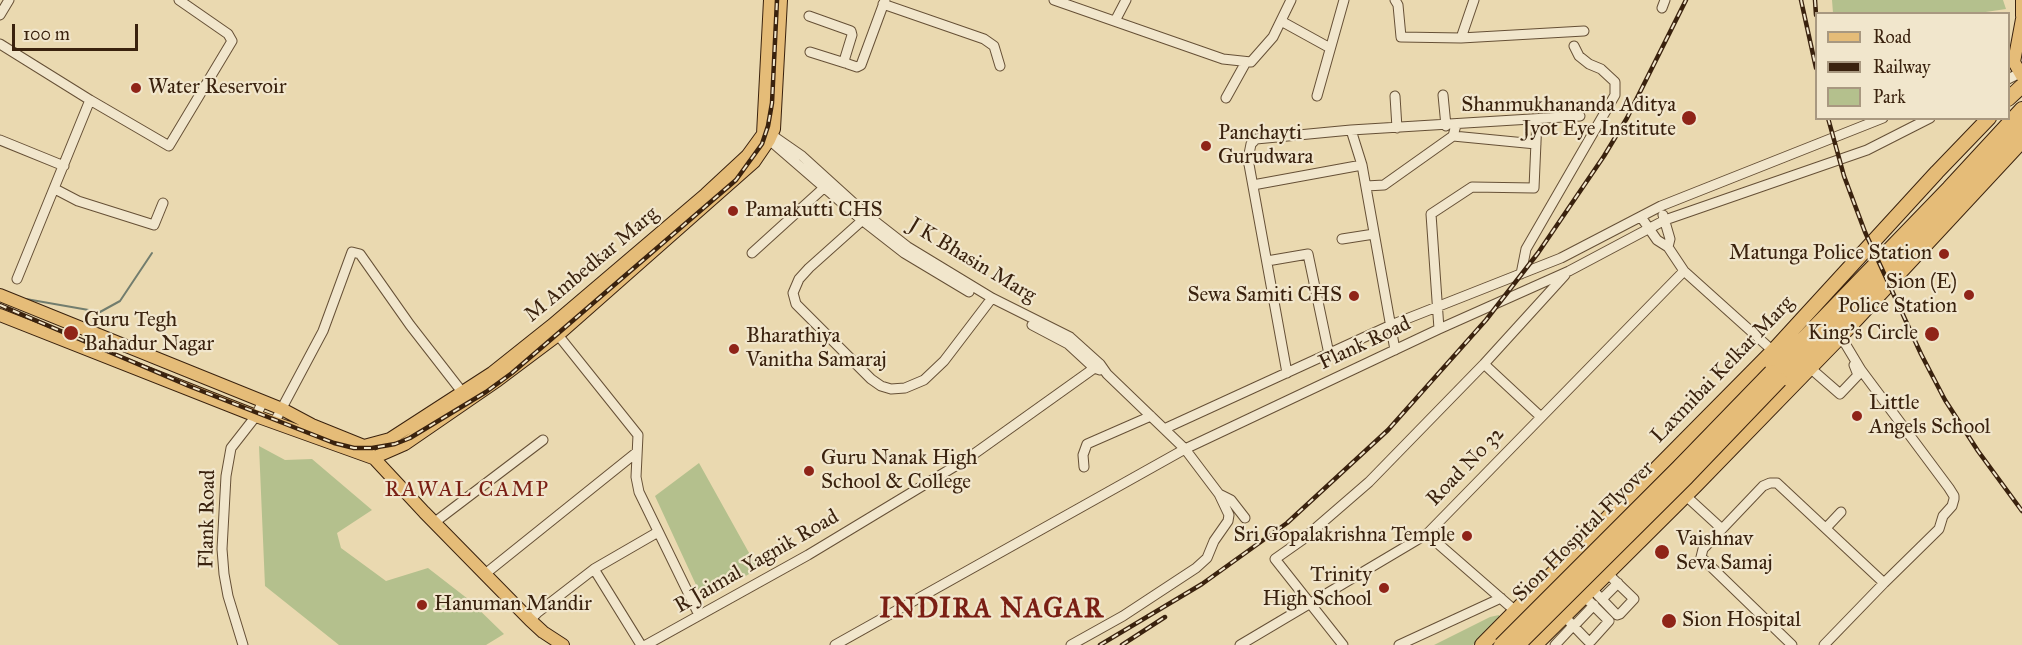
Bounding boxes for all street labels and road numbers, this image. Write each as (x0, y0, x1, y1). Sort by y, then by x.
street label: M Ambedkar Marg (520, 202, 664, 328)
street label: J K Bhasin Marg (904, 213, 1040, 309)
street label: Laxmibai Kelkar Marg (1646, 291, 1800, 449)
street label: Flank Road (1315, 312, 1415, 376)
street label: Road No 32 (1422, 422, 1510, 512)
street label: Sion Hospital Flyover (1508, 456, 1660, 608)
street label: Flank Road (195, 469, 221, 569)
street label: R Jaimal Yagnik Road (670, 505, 844, 619)

